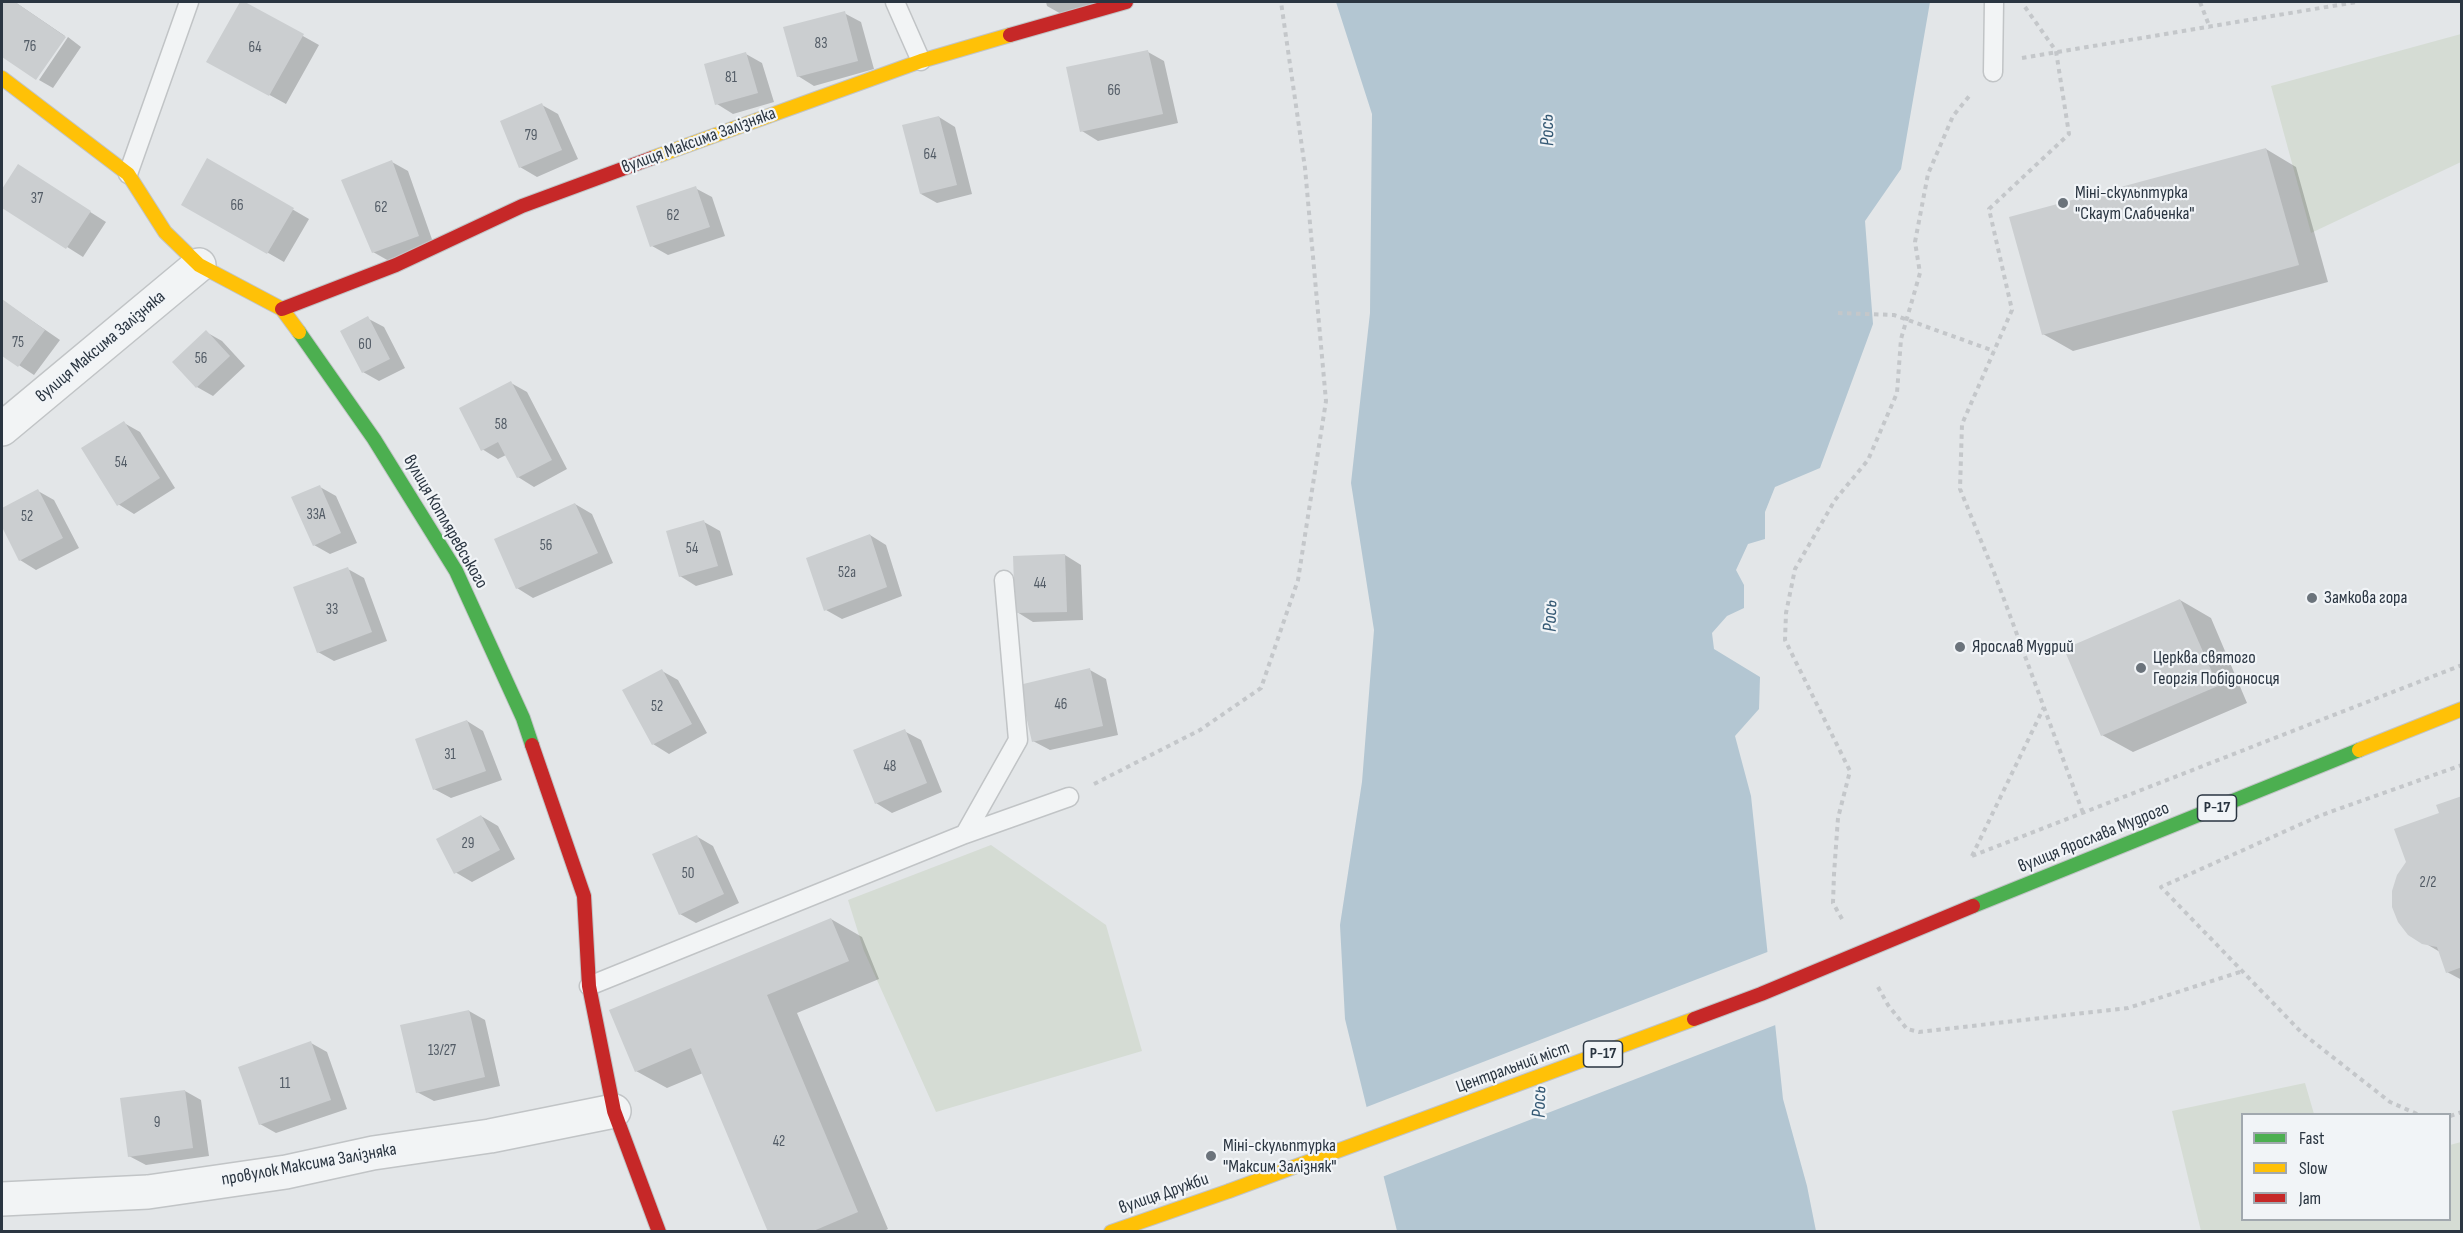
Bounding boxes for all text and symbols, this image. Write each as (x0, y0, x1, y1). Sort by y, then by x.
house number: 83 (815, 35, 827, 53)
house number: 76 (24, 38, 36, 56)
house number: 64 (248, 39, 262, 57)
house number: 81 (725, 69, 737, 87)
house number: 66 (1107, 82, 1121, 100)
street label: вулиця Максима Залізняка (619, 103, 779, 179)
water label: Рось (1536, 114, 1560, 146)
house number: 79 (525, 127, 537, 145)
house number: 64 (923, 146, 937, 164)
place label: Міні-скульптурка "Скаут Слабченка" (2075, 182, 2195, 224)
house number: 37 (31, 190, 43, 208)
marker: Міні-скульптурка "Скаут Слабченка" (2056, 196, 2070, 210)
house number: 66 (230, 197, 244, 215)
house number: 62 (375, 199, 387, 217)
house number: 62 (667, 207, 679, 225)
street label: вулиця Максима Залізняка (32, 287, 170, 407)
house number: 75 (12, 334, 24, 352)
house number: 60 (358, 336, 372, 354)
house number: 56 (195, 350, 207, 368)
house number: 58 (495, 416, 507, 434)
street label: вулиця Котляревського (398, 451, 492, 593)
house number: 54 (115, 454, 127, 472)
house number: 33А (306, 506, 326, 524)
house number: 52 (21, 508, 33, 526)
house number: 56 (540, 537, 552, 555)
house number: 54 (686, 540, 698, 558)
house number: 52а (838, 564, 856, 582)
house number: 44 (1034, 575, 1046, 593)
place label: Замкова гора (2324, 587, 2407, 609)
marker: Замкова гора (2305, 591, 2319, 605)
water label: Рось (1539, 600, 1563, 632)
house number: 33 (326, 601, 338, 619)
place label: Ярослав Мудрий (1972, 636, 2074, 658)
marker: Ярослав Мудрий (1953, 640, 1967, 654)
place label: Церква святого Георгія Побідоносця (2153, 647, 2280, 690)
marker: Церква святого Георгія Побідоносця (2134, 661, 2148, 675)
house number: 46 (1055, 696, 1067, 714)
house number: 52 (651, 698, 663, 716)
house number: 31 (444, 746, 456, 764)
house number: 48 (884, 758, 896, 776)
road number: Р-17 (2198, 795, 2236, 821)
street label: вулиця Ярослава Мудрого (2015, 798, 2173, 878)
house number: 29 (462, 835, 474, 853)
house number: 50 (682, 865, 694, 883)
house number: 2/2 (2419, 874, 2437, 892)
street label: Центральний міст (1453, 1037, 1573, 1099)
road number: Р-17 (1584, 1041, 1622, 1067)
house number: 13/27 (428, 1042, 456, 1060)
house number: 11 (280, 1075, 290, 1093)
water label: Рось (1528, 1086, 1552, 1118)
legend (2241, 1113, 2451, 1221)
house number: 9 (154, 1114, 160, 1132)
text: Fast (2299, 1128, 2324, 1149)
house number: 42 (773, 1133, 785, 1151)
place label: Міні-скульптурка "Максим Залізняк" (1223, 1135, 1337, 1178)
street label: провулок Максима Залізняка (220, 1139, 398, 1191)
marker: Міні-скульптурка "Максим Залізняк" (1204, 1149, 1218, 1163)
text: Slow (2299, 1158, 2328, 1179)
street label: вулиця Дружби (1116, 1169, 1212, 1219)
text: Jam (2299, 1188, 2321, 1209)

